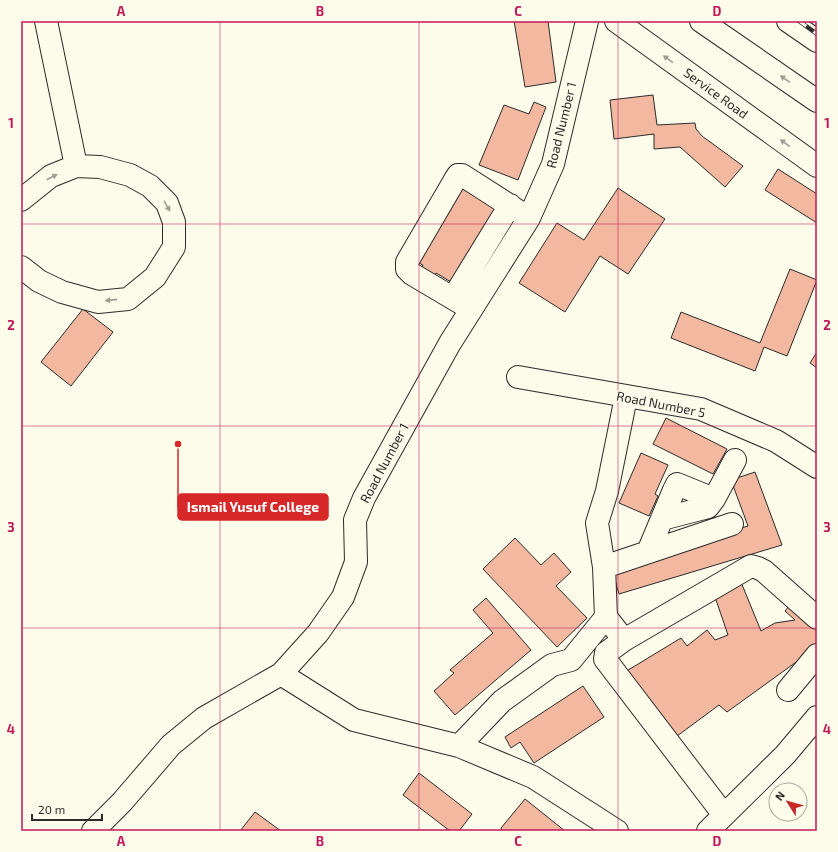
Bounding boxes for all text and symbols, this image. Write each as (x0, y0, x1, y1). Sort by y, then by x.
text: A (117, 3, 126, 19)
text: B (316, 3, 324, 19)
text: C (514, 3, 522, 19)
text: D (713, 3, 722, 19)
one-way arrow (663, 55, 674, 63)
street label: Service Road (681, 64, 751, 122)
one-way arrow (780, 75, 790, 83)
street label: Road Number 1 (543, 80, 579, 170)
text: 1 (8, 115, 14, 131)
text: 1 (824, 115, 830, 131)
one-way arrow (780, 139, 791, 147)
one-way arrow (46, 173, 58, 180)
one-way arrow (163, 200, 170, 212)
one-way arrow (105, 297, 117, 304)
text: 2 (7, 317, 15, 333)
text: 2 (823, 317, 831, 333)
street label: Road Number 5 (615, 388, 707, 420)
street label: Road Number 1 (356, 420, 412, 506)
callout: Ismail Yusuf College (178, 494, 328, 520)
text: Ismail Yusuf College (187, 498, 319, 515)
text: 3 (7, 519, 15, 535)
text: 3 (823, 519, 831, 535)
text: 4 (7, 721, 15, 737)
text: 4 (823, 721, 831, 737)
north arrow (768, 782, 808, 822)
text: N (772, 789, 787, 803)
scale bar (32, 796, 102, 822)
text: 20 m (38, 802, 65, 816)
text: A (117, 833, 126, 849)
text: B (316, 833, 324, 849)
text: C (514, 833, 522, 849)
text: D (713, 833, 722, 849)

